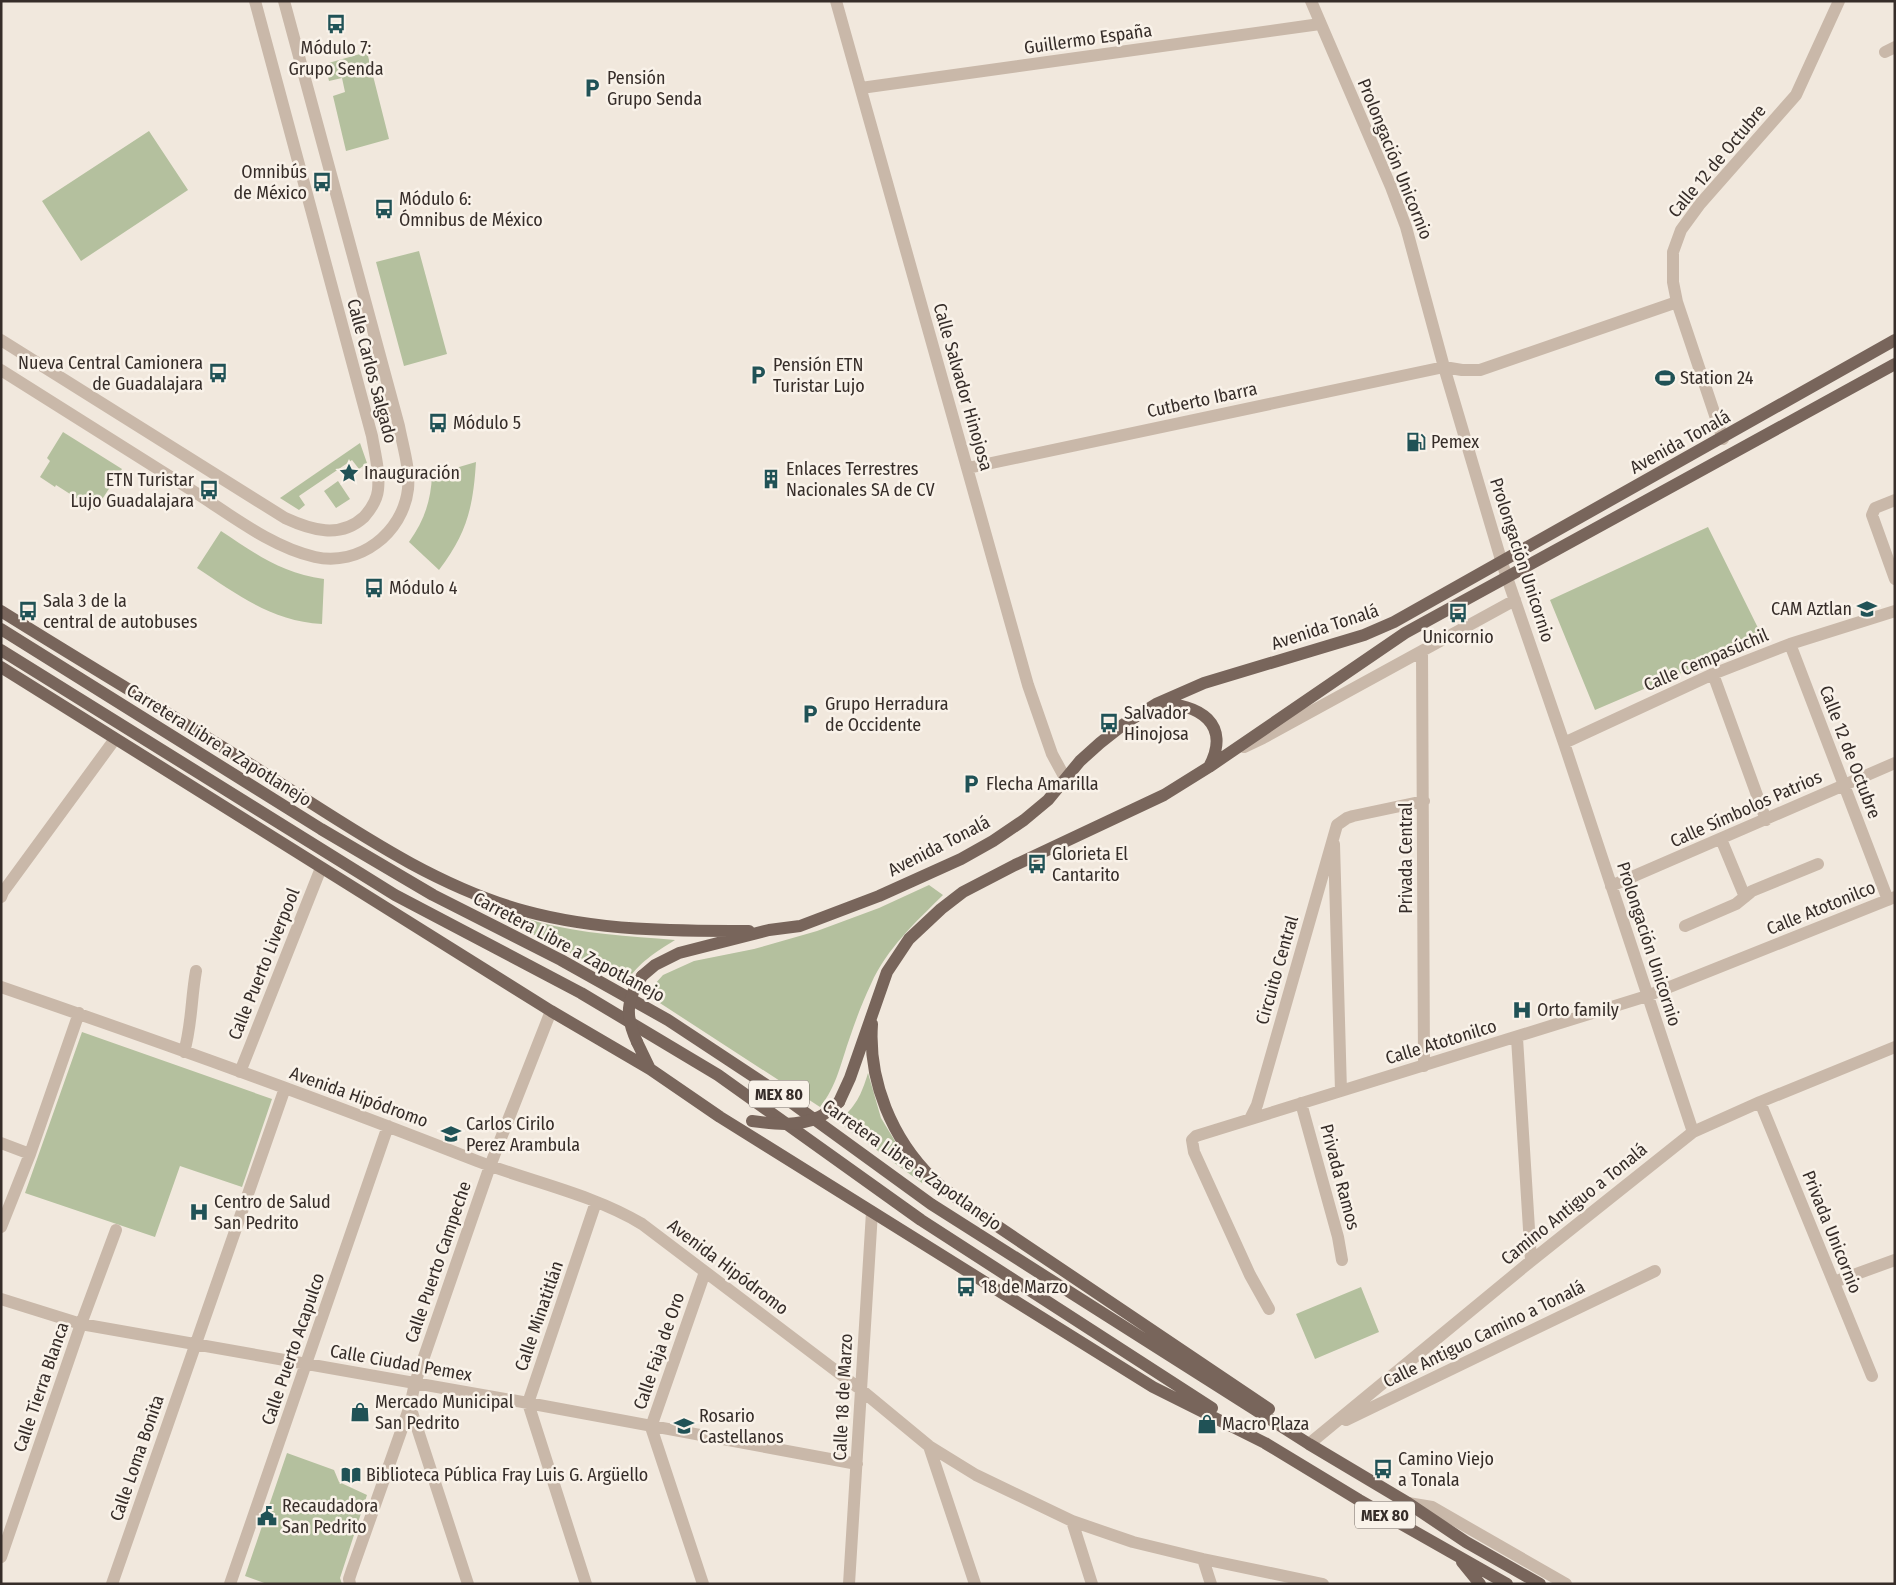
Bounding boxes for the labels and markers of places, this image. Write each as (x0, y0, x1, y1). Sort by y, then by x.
bus stop icon: Módulo 7: Grupo Senda (325, 13, 347, 35)
place label: Módulo 7: Grupo Senda (288, 37, 384, 80)
place label: Pensión Grupo Senda (607, 67, 702, 110)
parking icon: Pensión Grupo Senda (581, 77, 603, 99)
place label: Omnibús de México (233, 161, 307, 204)
bus stop icon: Omnibús de México (311, 171, 333, 193)
place label: Módulo 6: Ómnibus de México (399, 188, 543, 231)
bus stop icon: Módulo 6: Ómnibus de México (373, 198, 395, 220)
place label: Nueva Central Camionera de Guadalajara (18, 352, 203, 395)
place label: Pensión ETN Turistar Lujo (773, 354, 865, 397)
bus stop icon: Nueva Central Camionera de Guadalajara (207, 362, 229, 384)
parking icon: Pensión ETN Turistar Lujo (747, 364, 769, 386)
sports icon: Station 24 (1654, 367, 1676, 389)
place label: Station 24 (1680, 367, 1754, 389)
bus stop icon: Módulo 5 (427, 412, 449, 434)
place label: Módulo 5 (453, 412, 521, 434)
fuel station icon: Pemex (1405, 431, 1427, 453)
place label: Pemex (1431, 431, 1479, 453)
place label: Enlaces Terrestres Nacionales SA de CV (786, 458, 935, 501)
place icon: Inauguración (338, 462, 360, 484)
place label: Inauguración (364, 462, 460, 484)
building icon: Enlaces Terrestres Nacionales SA de CV (760, 468, 782, 490)
place label: ETN Turistar Lujo Guadalajara (71, 469, 195, 512)
bus stop icon: ETN Turistar Lujo Guadalajara (198, 479, 220, 501)
bus stop icon: Módulo 4 (363, 577, 385, 599)
place label: Módulo 4 (389, 577, 458, 599)
place label: Sala 3 de la central de autobuses (43, 590, 198, 633)
place label: CAM Aztlan (1771, 598, 1852, 620)
school or university icon: CAM Aztlan (1856, 598, 1878, 620)
bus stop icon: Sala 3 de la central de autobuses (17, 600, 39, 622)
bus stop icon: Unicornio (1447, 602, 1469, 624)
place label: Unicornio (1422, 626, 1494, 648)
place label: Grupo Herradura de Occidente (825, 693, 949, 736)
place label: Salvador Hinojosa (1124, 702, 1189, 745)
parking icon: Grupo Herradura de Occidente (799, 703, 821, 725)
bus stop icon: Salvador Hinojosa (1098, 712, 1120, 734)
parking icon: Flecha Amarilla (960, 773, 982, 795)
place label: Flecha Amarilla (986, 773, 1099, 795)
place label: Glorieta El Cantarito (1052, 843, 1128, 886)
bus stop icon: Glorieta El Cantarito (1026, 853, 1048, 875)
hospital icon: Orto family (1511, 999, 1533, 1021)
place label: Orto family (1537, 999, 1619, 1021)
place label: Carlos Cirilo Perez Arambula (466, 1113, 580, 1156)
school or university icon: Carlos Cirilo Perez Arambula (440, 1123, 462, 1145)
place label: Centro de Salud San Pedrito (214, 1191, 331, 1234)
hospital icon: Centro de Salud San Pedrito (188, 1201, 210, 1223)
bus stop icon: 18 de Marzo (955, 1276, 977, 1298)
place label: 18 de Marzo (981, 1276, 1068, 1298)
place label: Mercado Municipal San Pedrito (375, 1391, 514, 1434)
shop icon: Mercado Municipal San Pedrito (349, 1401, 371, 1423)
place label: Rosario Castellanos (699, 1405, 784, 1448)
shop icon: Macro Plaza (1196, 1413, 1218, 1435)
place label: Macro Plaza (1222, 1413, 1309, 1435)
school or university icon: Rosario Castellanos (673, 1415, 695, 1437)
place label: Camino Viejo a Tonala (1398, 1448, 1494, 1491)
bus stop icon: Camino Viejo a Tonala (1372, 1458, 1394, 1480)
library icon: Biblioteca Pública Fray Luis G. Argüello (340, 1464, 362, 1486)
place label: Biblioteca Pública Fray Luis G. Argüello (366, 1464, 648, 1486)
place label: Recaudadora San Pedrito (282, 1495, 378, 1538)
public building icon: Recaudadora San Pedrito (256, 1505, 278, 1527)

